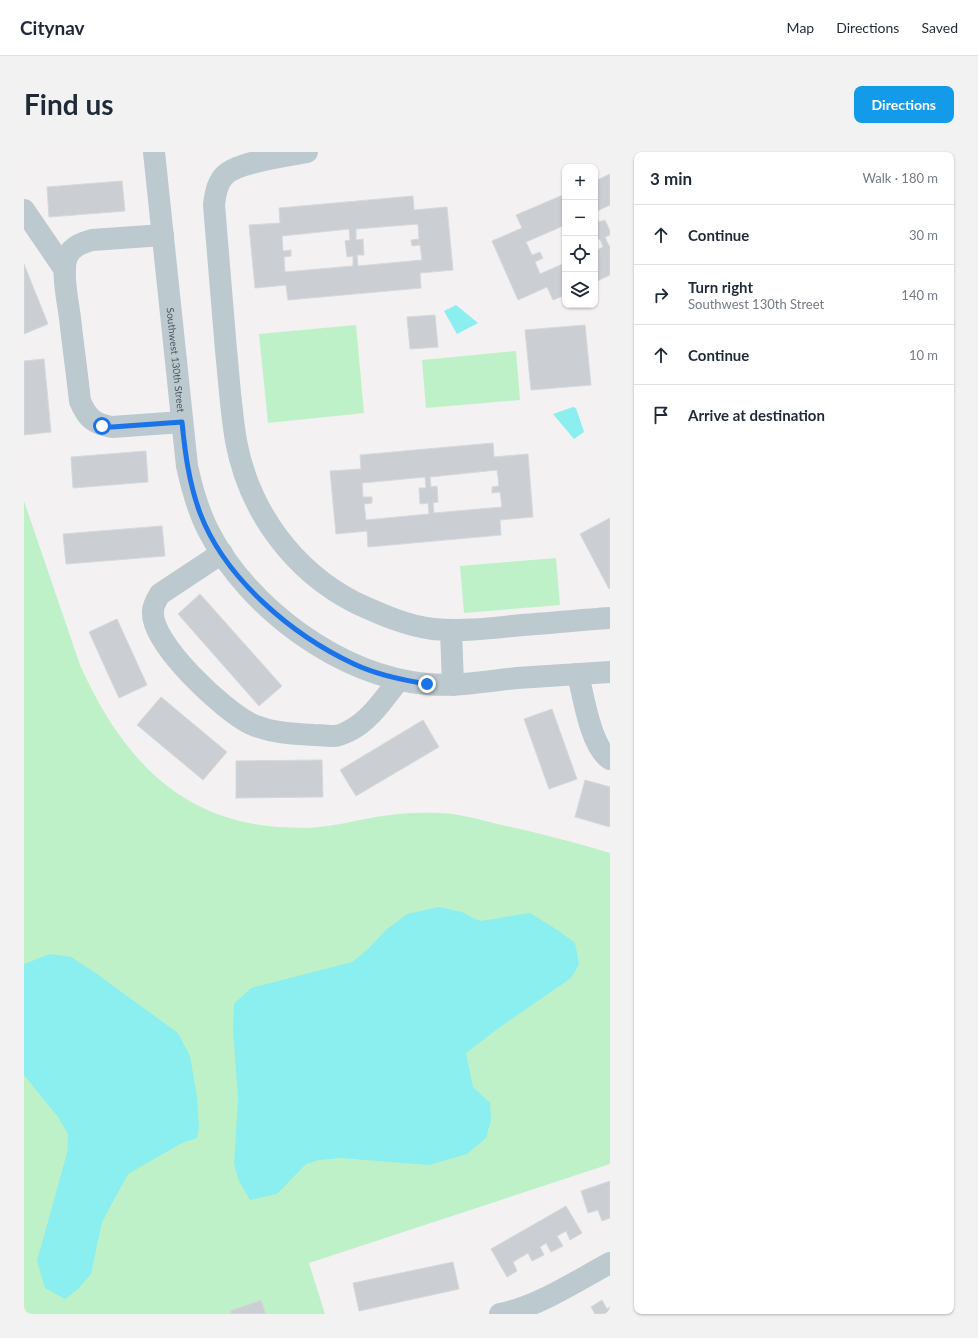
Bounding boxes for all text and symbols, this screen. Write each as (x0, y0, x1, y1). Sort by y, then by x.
text: Citynav (20, 16, 85, 39)
text: Map (787, 19, 814, 36)
text: Directions (836, 19, 899, 36)
text: Saved (921, 19, 958, 36)
button: Directions (854, 86, 954, 123)
text: Find us (24, 87, 114, 121)
map controls (562, 164, 598, 308)
button: + (562, 164, 598, 200)
text: 3 min (650, 168, 692, 189)
text: Walk · 180 m (862, 170, 938, 186)
button: − (562, 200, 598, 236)
icon: ahead (650, 224, 672, 246)
text: Continue (688, 226, 749, 244)
text: 30 m (909, 227, 938, 243)
button: locate (562, 236, 598, 272)
button: layers (562, 272, 598, 308)
text: Turn right (688, 278, 753, 296)
icon: right (650, 284, 672, 306)
text: 140 m (901, 287, 938, 303)
text: Southwest 130th Street (688, 296, 824, 312)
street label: Southwest 130th Street (164, 307, 187, 413)
icon: ahead (650, 344, 672, 366)
text: Continue (688, 346, 749, 364)
text: 10 m (909, 347, 938, 363)
icon: arrive (650, 404, 672, 426)
text: Arrive at destination (688, 406, 825, 424)
route start (93, 417, 111, 435)
route end (418, 675, 436, 693)

